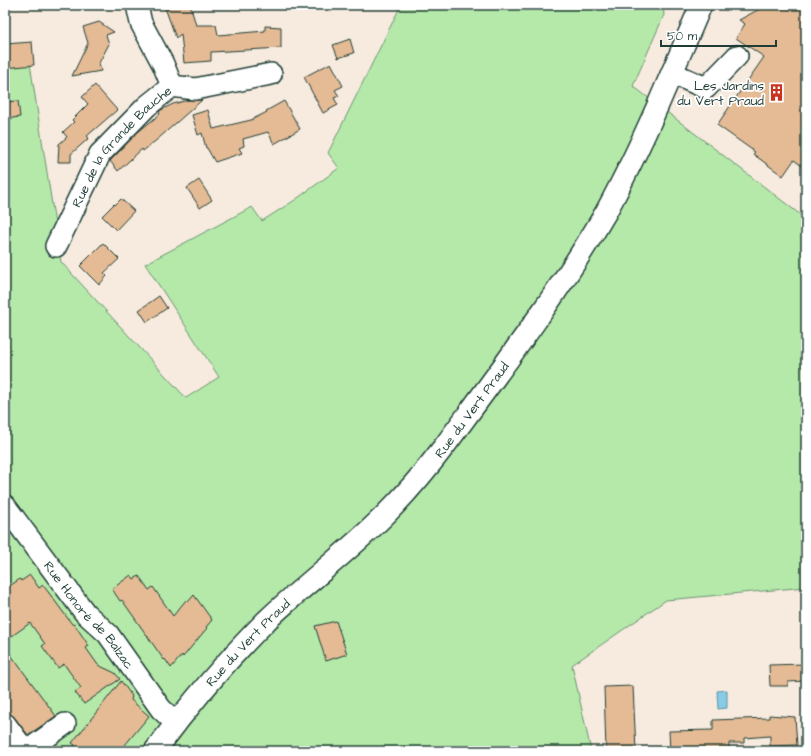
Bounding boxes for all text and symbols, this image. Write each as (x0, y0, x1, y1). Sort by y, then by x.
scale bar (661, 22, 776, 48)
text: 50 m (667, 28, 698, 45)
place label: Les Jardins du Vert Praud (677, 77, 764, 110)
street label: Rue de la Grande Bauche (68, 82, 176, 210)
building icon: Les Jardins du Vert Praud (767, 82, 787, 102)
street label: Rue du Vert Praud (431, 358, 514, 462)
street label: Rue Honoré de Balzac (39, 558, 138, 673)
street label: Rue du Vert Praud (202, 595, 295, 690)

